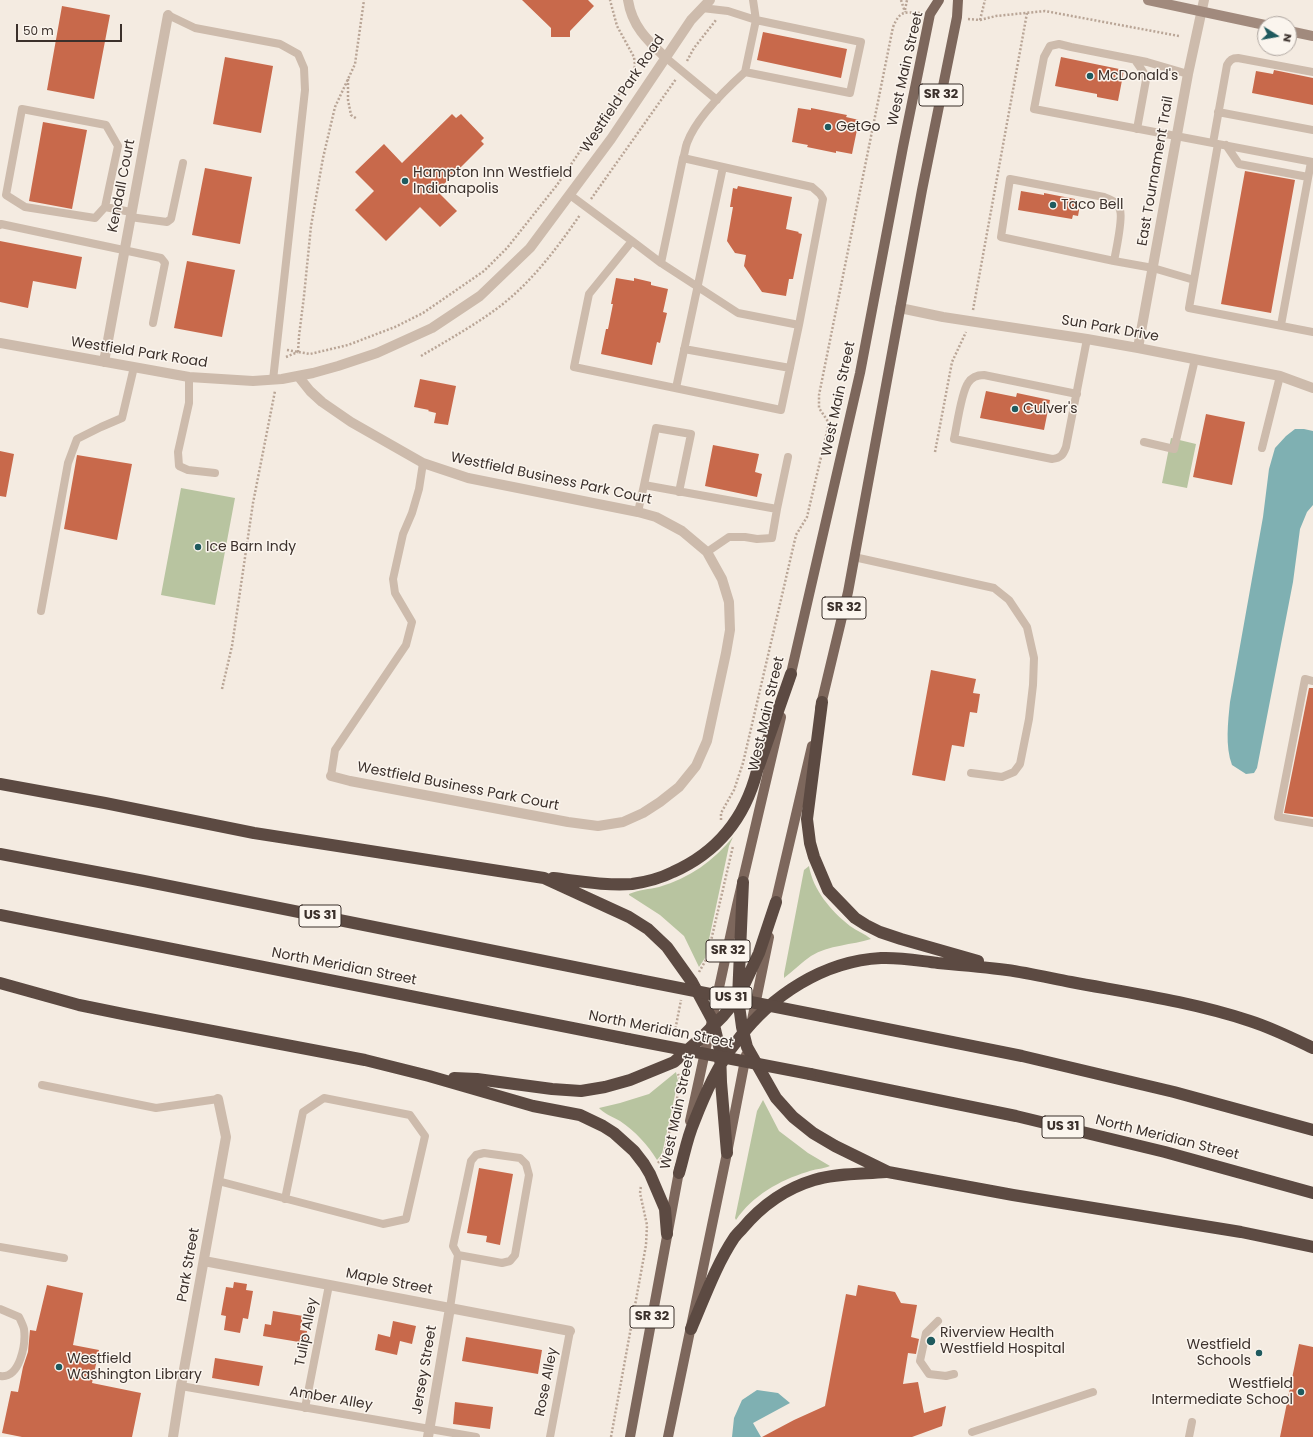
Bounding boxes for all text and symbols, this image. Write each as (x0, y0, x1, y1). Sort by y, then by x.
street label: West Main Street (885, 10, 927, 128)
scale bar (18, 16, 124, 42)
north arrow (1257, 16, 1297, 56)
text: 50 m (23, 22, 54, 39)
street label: Westfield Park Road (577, 32, 669, 156)
text: N (1279, 33, 1296, 44)
place label: McDonald's (1098, 68, 1178, 84)
marker: McDonald's (1085, 71, 1095, 81)
road number: SR 32 (919, 84, 963, 106)
street label: East Tournament Trail (1135, 95, 1177, 247)
place label: GetGo (836, 119, 881, 135)
marker: GetGo (823, 122, 833, 132)
street label: Kendall Court (105, 138, 139, 234)
place label: Hampton Inn Westfield Indianapolis (413, 165, 572, 198)
marker: Hampton Inn Westfield Indianapolis (400, 176, 410, 186)
place label: Taco Bell (1061, 197, 1123, 213)
marker: Taco Bell (1048, 200, 1058, 210)
street label: Sun Park Drive (1060, 312, 1160, 346)
street label: Westfield Park Road (69, 334, 209, 372)
street label: West Main Street (819, 340, 859, 458)
place label: Culver's (1023, 401, 1078, 417)
marker: Culver's (1010, 404, 1020, 414)
street label: Westfield Business Park Court (449, 449, 653, 509)
place label: Ice Barn Indy (206, 539, 296, 555)
marker: Ice Barn Indy (193, 542, 203, 552)
road number: SR 32 (822, 597, 866, 619)
street label: West Main Street (746, 655, 788, 773)
street label: Westfield Business Park Court (356, 759, 560, 815)
road number: US 31 (299, 905, 341, 927)
road number: SR 32 (706, 940, 750, 962)
street label: North Meridian Street (270, 945, 418, 989)
road number: US 31 (710, 987, 752, 1009)
street label: North Meridian Street (587, 1008, 735, 1052)
street label: West Main Street (658, 1053, 698, 1171)
street label: North Meridian Street (1094, 1112, 1240, 1164)
road number: US 31 (1042, 1116, 1084, 1138)
street label: Park Street (174, 1227, 204, 1303)
street label: Maple Street (344, 1265, 434, 1299)
street label: Tulip Alley (292, 1296, 322, 1368)
road number: SR 32 (630, 1306, 674, 1328)
street label: Jersey Street (409, 1324, 441, 1416)
place label: Riverview Health Westfield Hospital (940, 1325, 1065, 1358)
marker: Riverview Health Westfield Hospital (925, 1335, 937, 1347)
place label: Westfield Schools (1187, 1337, 1251, 1370)
street label: Rose Alley (532, 1346, 562, 1418)
marker: Westfield Schools (1254, 1348, 1264, 1358)
place label: Westfield Washington Library (67, 1351, 202, 1384)
marker: Westfield Washington Library (54, 1362, 64, 1372)
place label: Westfield Intermediate School (1152, 1376, 1293, 1408)
street label: Amber Alley (288, 1383, 374, 1415)
marker: Westfield Intermediate School (1296, 1387, 1306, 1397)

